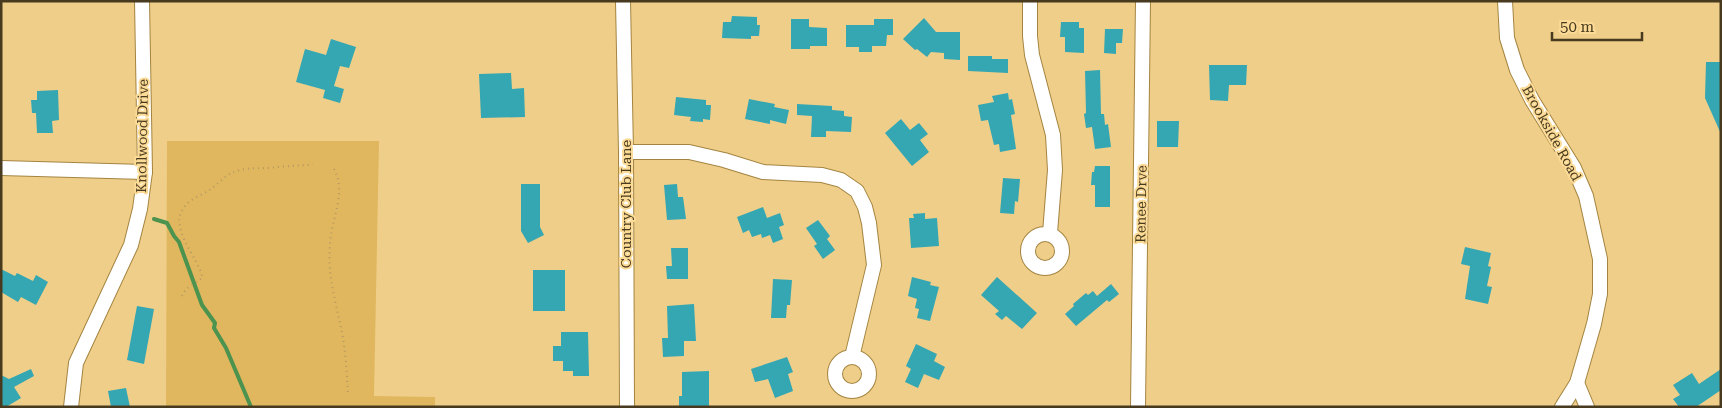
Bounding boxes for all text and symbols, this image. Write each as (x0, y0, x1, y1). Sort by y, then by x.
scale bar (1552, 10, 1642, 42)
text: 50 m (1560, 18, 1595, 36)
street label: Knollwood Drive (133, 79, 151, 193)
street label: Brookside Road (1519, 82, 1585, 184)
street label: Country Club Lane (618, 140, 634, 268)
street label: Renee Drve (1132, 165, 1150, 243)

